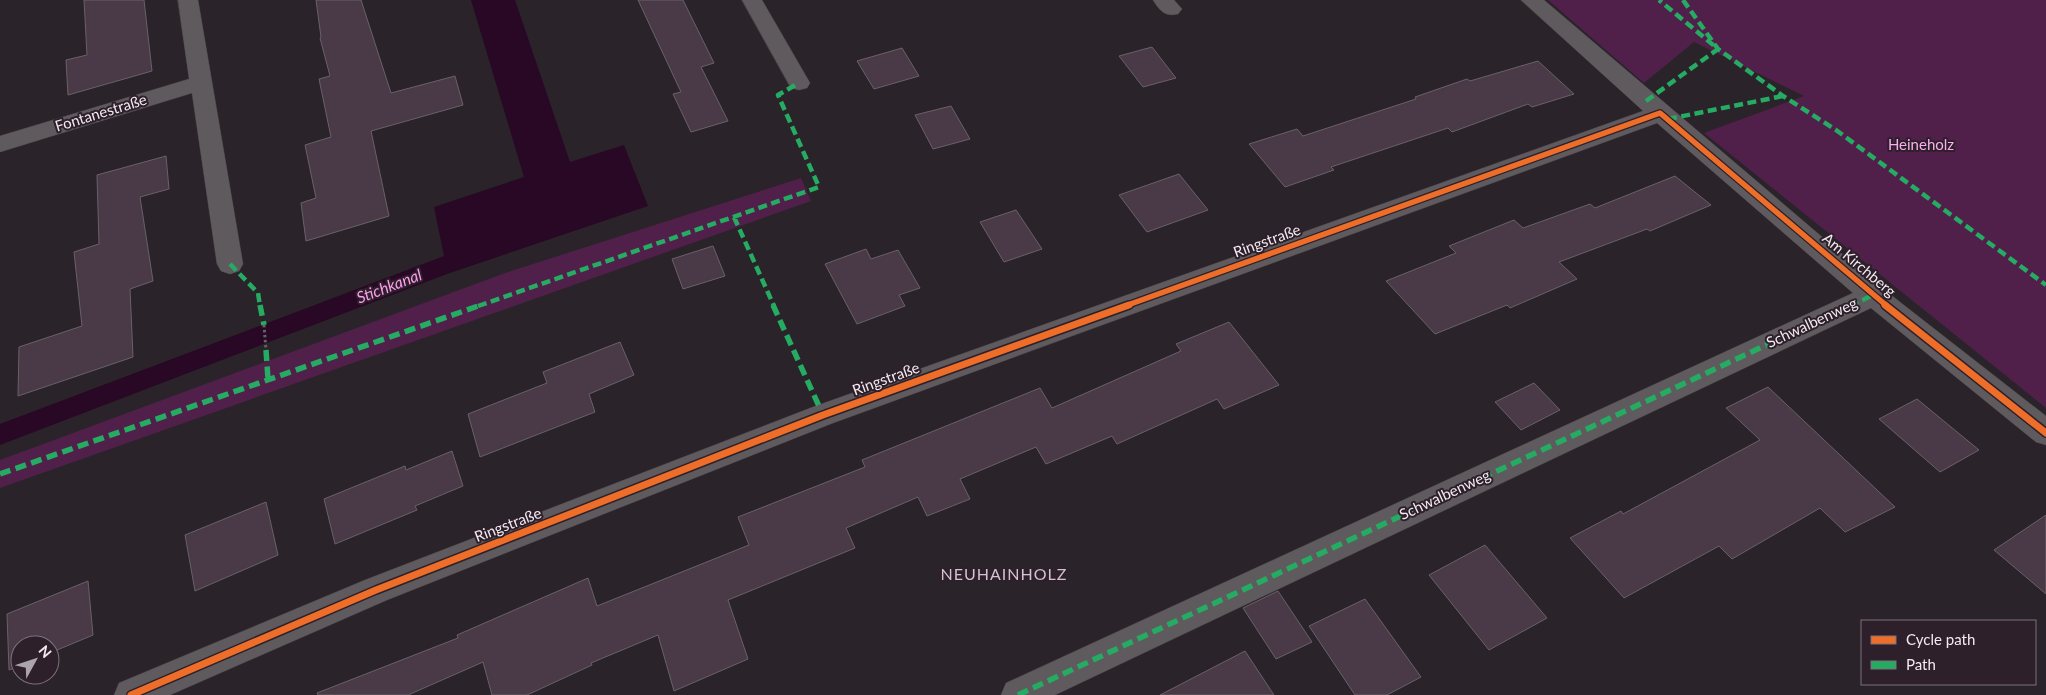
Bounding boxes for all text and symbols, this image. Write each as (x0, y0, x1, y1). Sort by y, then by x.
street label: Fontanestraße (53, 90, 149, 135)
park label: Heineholz (1888, 135, 1954, 153)
street label: Ringstraße (1231, 220, 1303, 261)
street label: Am Kirchberg (1819, 228, 1900, 300)
water label: Stichkanal (354, 264, 425, 307)
street label: Schwalbenweg (1763, 293, 1860, 351)
street label: Ringstraße (850, 358, 922, 399)
street label: Schwalbenweg (1396, 465, 1493, 523)
street label: Ringstraße (472, 503, 544, 545)
district label: NEUHAINHOLZ (941, 564, 1067, 583)
legend (1861, 620, 2036, 685)
text: Cycle path (1906, 630, 1975, 648)
north arrow (10, 635, 60, 685)
text: N (35, 642, 55, 661)
text: Path (1906, 655, 1936, 673)

